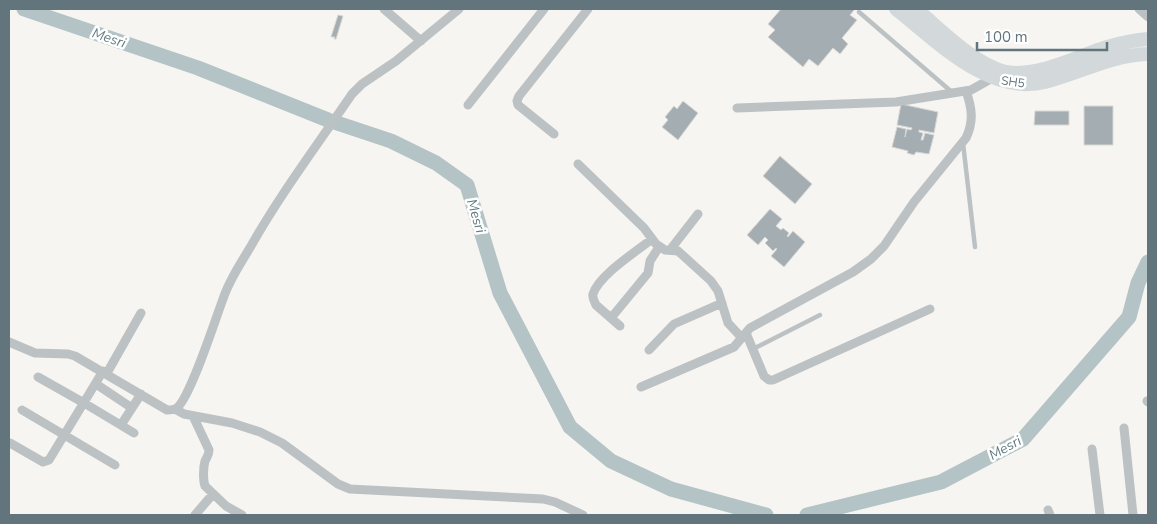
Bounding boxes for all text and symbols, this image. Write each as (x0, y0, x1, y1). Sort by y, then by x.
scale bar (977, 20, 1107, 52)
water label: Mesri (90, 23, 129, 53)
text: 100 m (984, 27, 1028, 47)
street label: SH5 (1000, 72, 1026, 92)
water label: Mesri (462, 197, 490, 236)
water label: Mesri (985, 431, 1025, 465)

